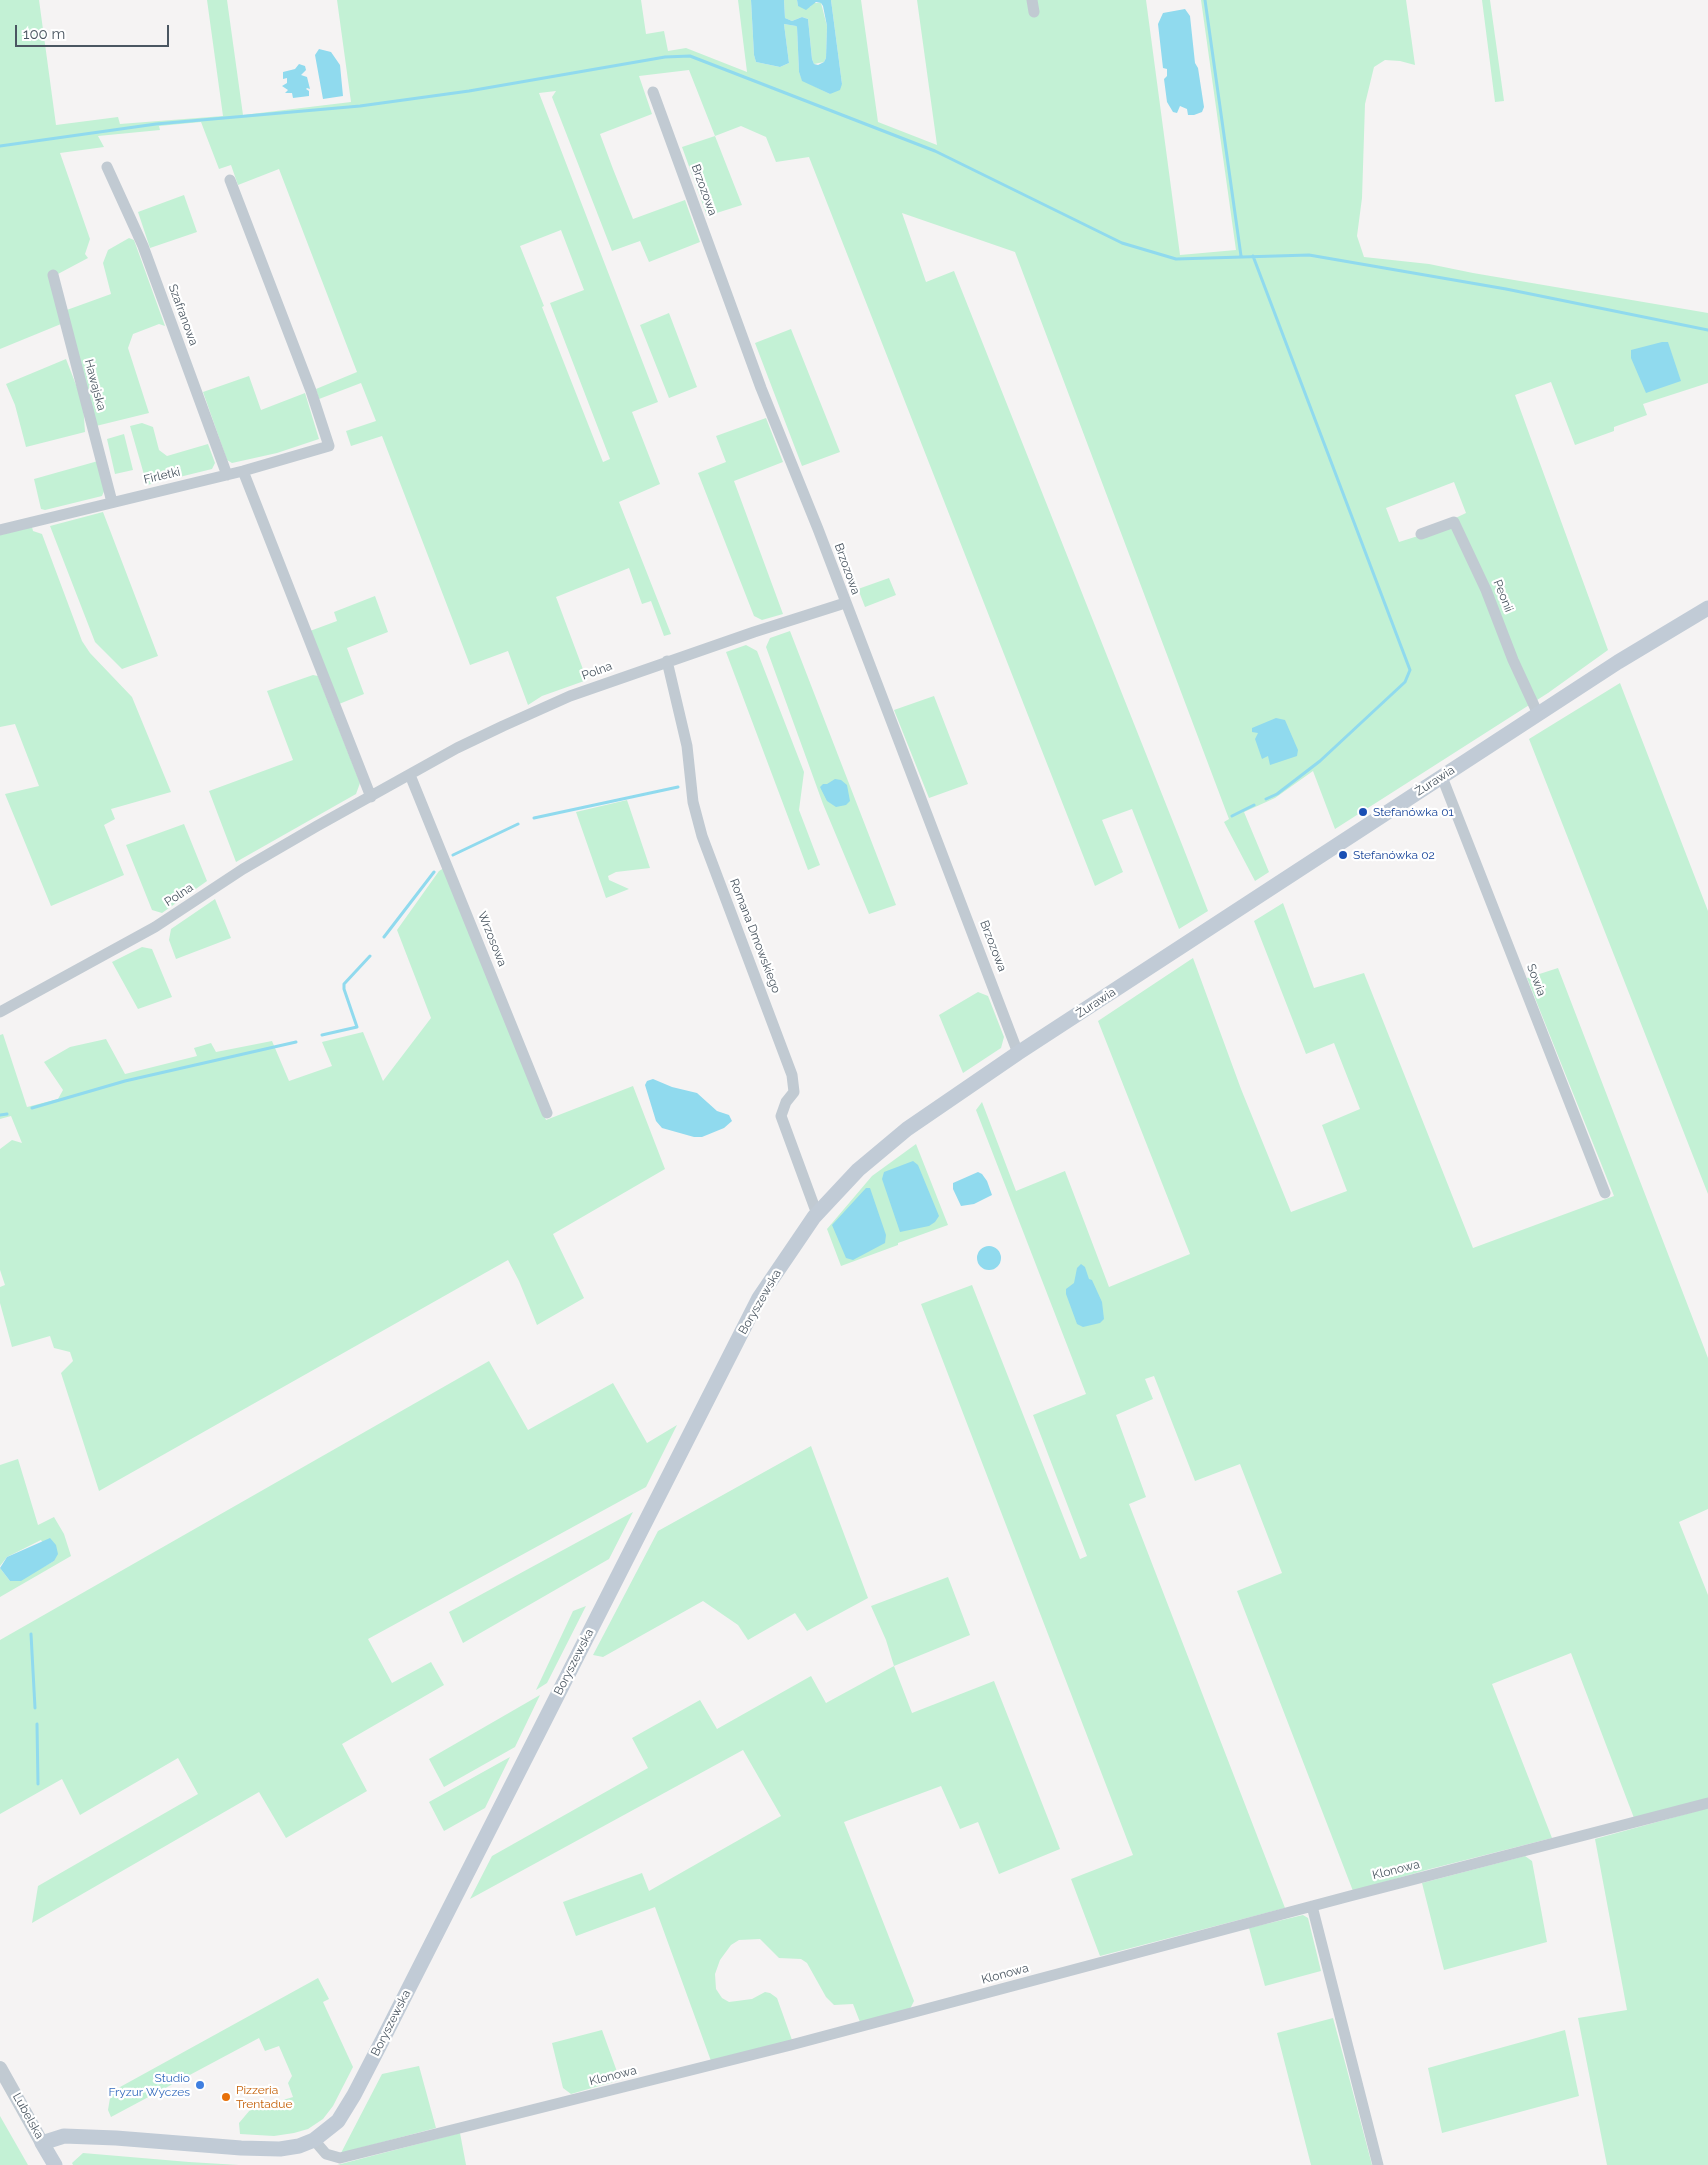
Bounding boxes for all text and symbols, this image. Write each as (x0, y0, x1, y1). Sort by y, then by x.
scale bar (18, 15, 171, 47)
text: 100 m (23, 25, 65, 43)
street label: Brzozowa (688, 162, 720, 218)
street label: Szafranowa (165, 282, 201, 348)
street label: Hawajska (81, 358, 109, 412)
street label: Firletki (142, 465, 182, 487)
street label: Brzozowa (831, 541, 863, 597)
street label: Peonii (1490, 578, 1516, 614)
street label: Polna (580, 659, 614, 683)
street label: Żurawia (1413, 763, 1457, 799)
place label: Stefanówka 01 (1373, 805, 1454, 819)
marker: Stefanówka 01 (1357, 806, 1369, 818)
place label: Stefanówka 02 (1353, 848, 1435, 862)
marker: Stefanówka 02 (1337, 849, 1349, 861)
street label: Romana Dmowskiego (727, 877, 783, 995)
street label: Polna (162, 880, 196, 910)
street label: Wrzosowa (474, 909, 510, 969)
street label: Brzozowa (977, 918, 1009, 974)
street label: Sowia (1523, 962, 1549, 998)
street label: Żurawia (1074, 985, 1118, 1021)
street label: Boryszewska (736, 1267, 784, 1337)
street label: Boryszewska (551, 1626, 597, 1698)
street label: Klonowa (1371, 1857, 1421, 1883)
street label: Klonowa (980, 1961, 1030, 1987)
street label: Boryszewska (368, 1987, 414, 2059)
street label: Klonowa (588, 2063, 638, 2089)
place label: Studio Fryzur Wyczes (108, 2071, 190, 2099)
marker: Studio Fryzur Wyczes (194, 2079, 206, 2091)
place label: Pizzeria Trentadue (236, 2083, 292, 2111)
street label: Lubelska (9, 2090, 47, 2142)
marker: Pizzeria Trentadue (220, 2091, 232, 2103)

